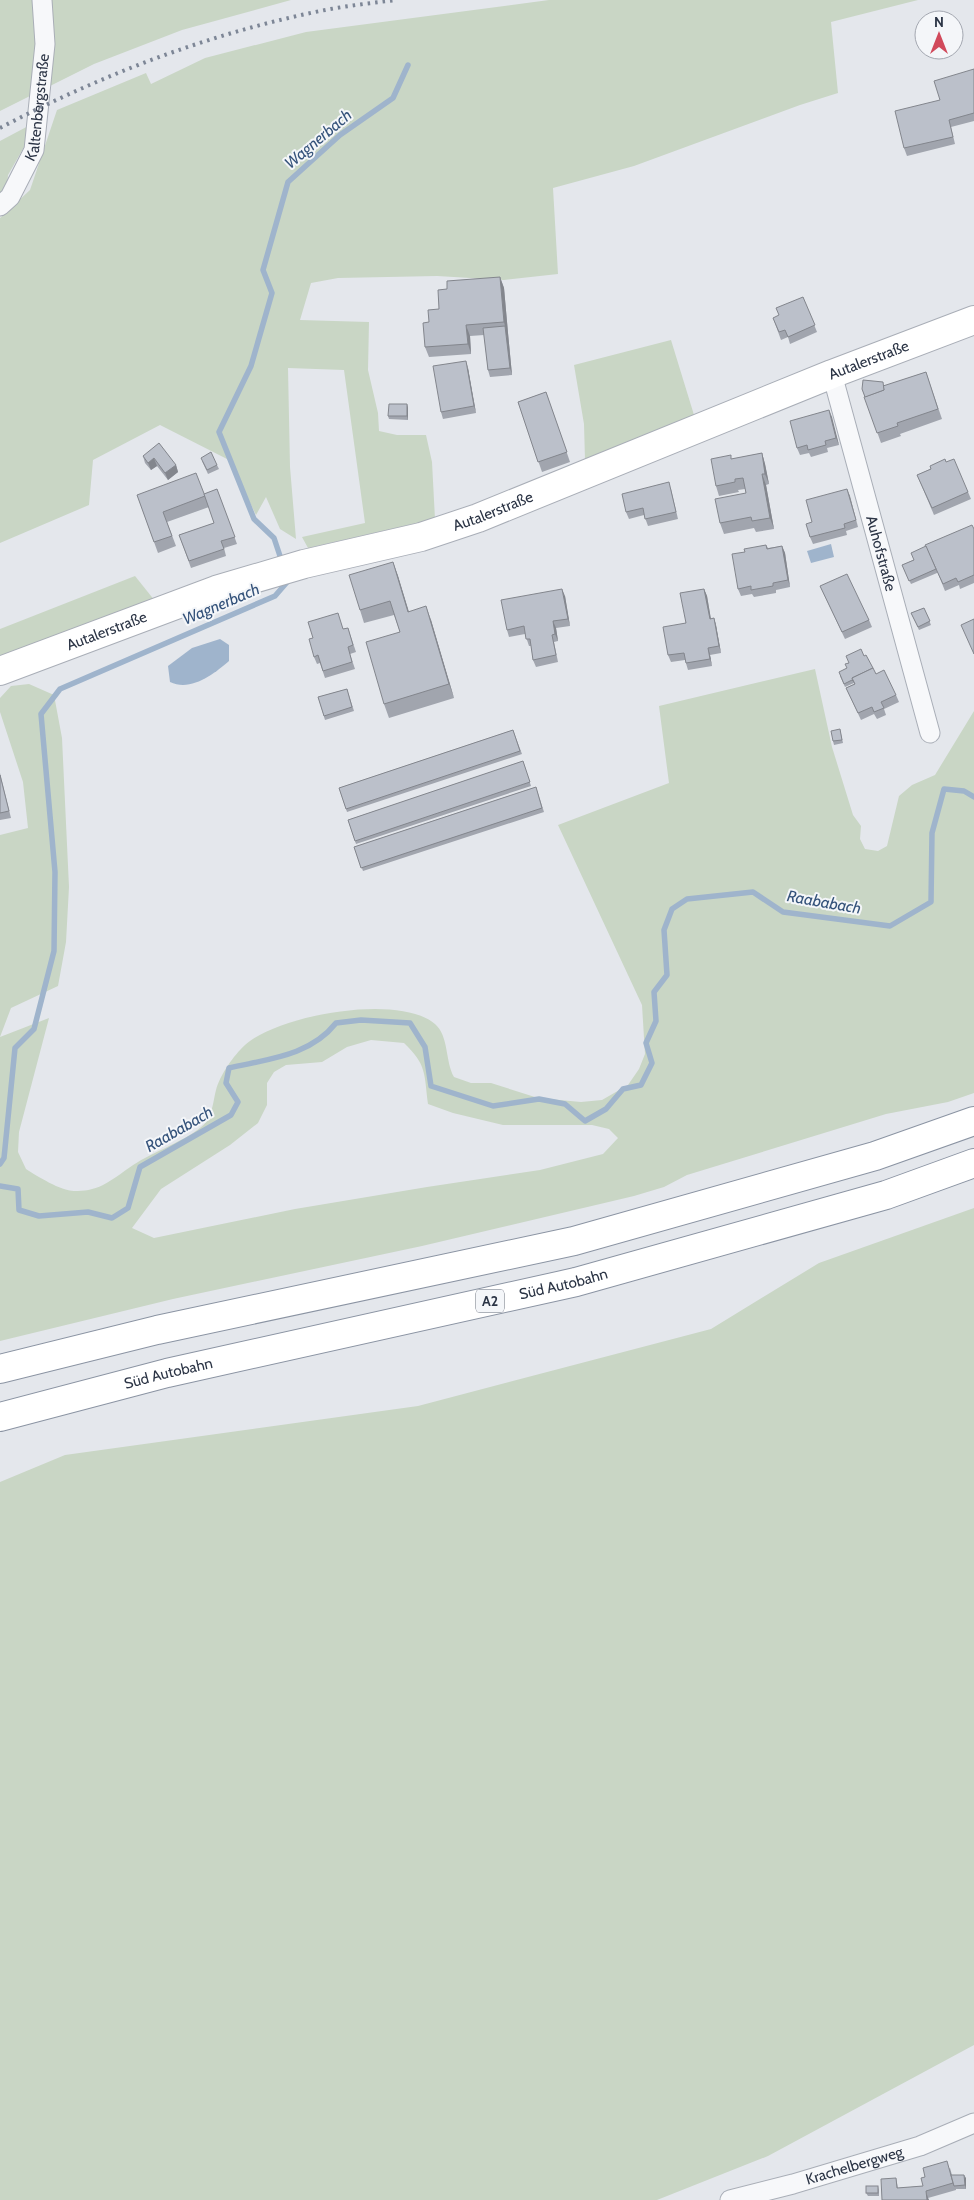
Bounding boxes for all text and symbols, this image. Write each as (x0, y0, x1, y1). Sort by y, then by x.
north arrow (914, 10, 964, 60)
text: N (934, 13, 944, 31)
street label: Kaltenbergstraße (21, 53, 53, 164)
water label: Wagnerbach (281, 105, 355, 173)
street label: Autalerstraße (826, 337, 912, 383)
street label: Autalerstraße (451, 487, 536, 535)
street label: Auhofstraße (862, 514, 900, 594)
water label: Wagnerbach (180, 579, 262, 629)
street label: Autalerstraße (64, 608, 150, 654)
water label: Raababach (786, 886, 862, 918)
water label: Raababach (142, 1102, 216, 1156)
street label: Süd Autobahn (517, 1265, 610, 1303)
road number: A2 (476, 1290, 504, 1312)
street label: Süd Autobahn (122, 1354, 214, 1393)
street label: Krachelbergweg (804, 2142, 906, 2189)

